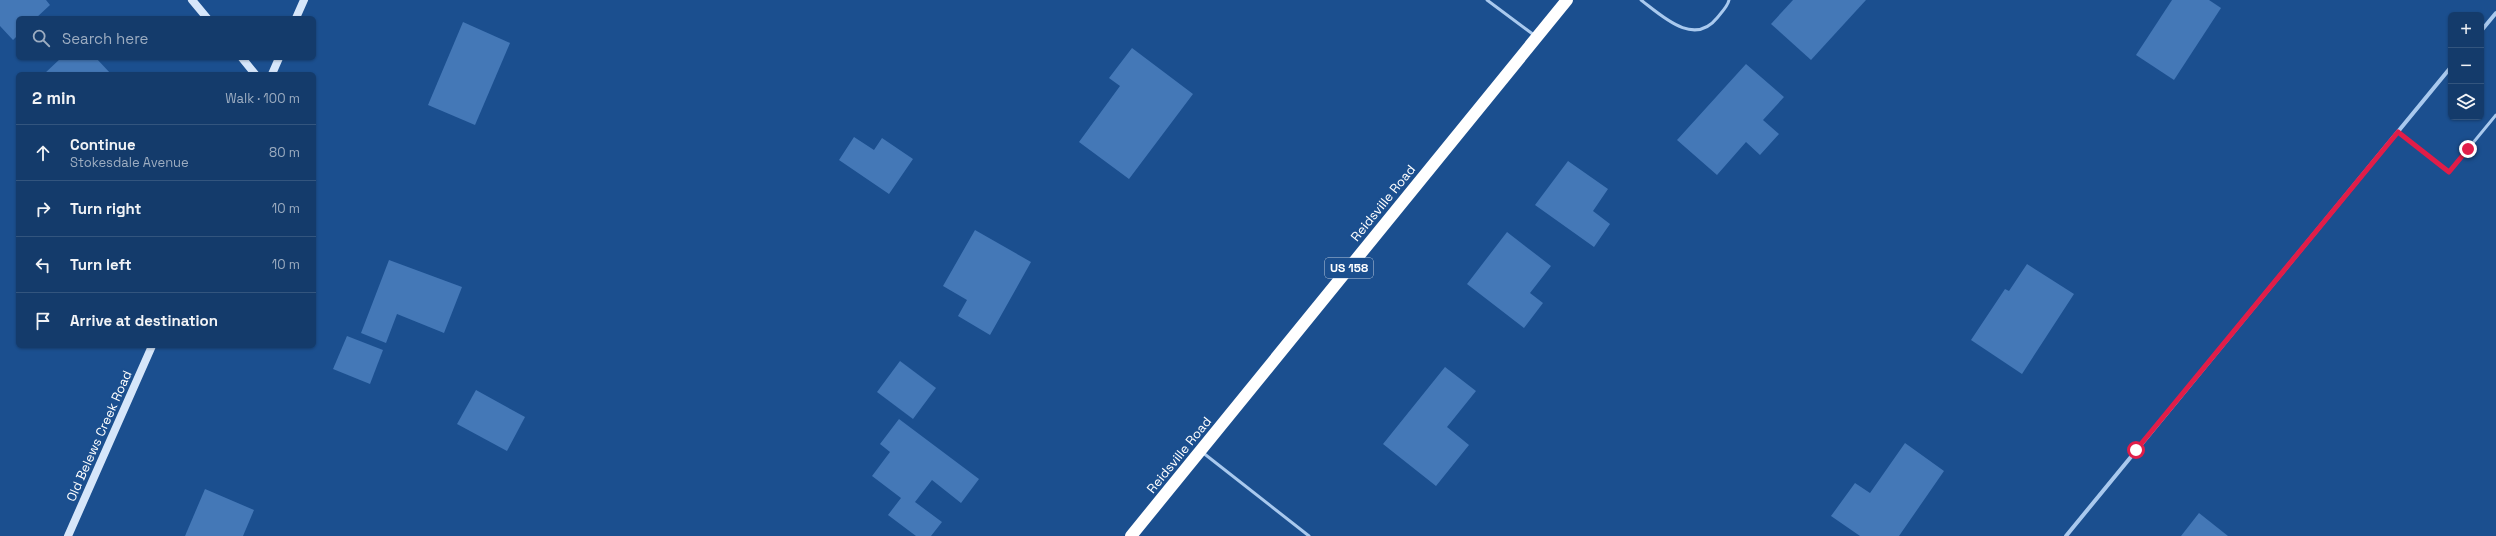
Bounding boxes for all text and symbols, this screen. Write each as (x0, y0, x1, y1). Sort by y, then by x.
map controls (2448, 12, 2484, 120)
button: + (2448, 12, 2484, 48)
search box (16, 16, 316, 60)
icon: search (30, 27, 52, 49)
text: Search here (62, 29, 148, 48)
button: − (2448, 48, 2484, 84)
button: layers (2448, 84, 2484, 120)
text: 2 min (32, 87, 76, 109)
text: Walk · 100 m (225, 90, 300, 107)
text: Continue (70, 135, 136, 154)
route end (2459, 140, 2477, 158)
icon: ahead (32, 142, 54, 164)
text: 80 m (269, 144, 300, 161)
text: Stokesdale Avenue (70, 154, 189, 171)
street label: Reidsville Road (1347, 161, 1419, 245)
icon: right (32, 198, 54, 220)
text: Turn right (70, 199, 141, 218)
text: 10 m (272, 200, 300, 217)
icon: left (32, 254, 54, 276)
text: Turn left (70, 255, 132, 274)
text: 10 m (272, 256, 300, 273)
road number: US 158 (1325, 258, 1373, 278)
icon: arrive (32, 310, 54, 332)
text: Arrive at destination (70, 311, 218, 330)
street label: Old Belews Creek Road (62, 368, 136, 504)
street label: Reidsville Road (1143, 413, 1215, 497)
route start (2127, 441, 2145, 459)

